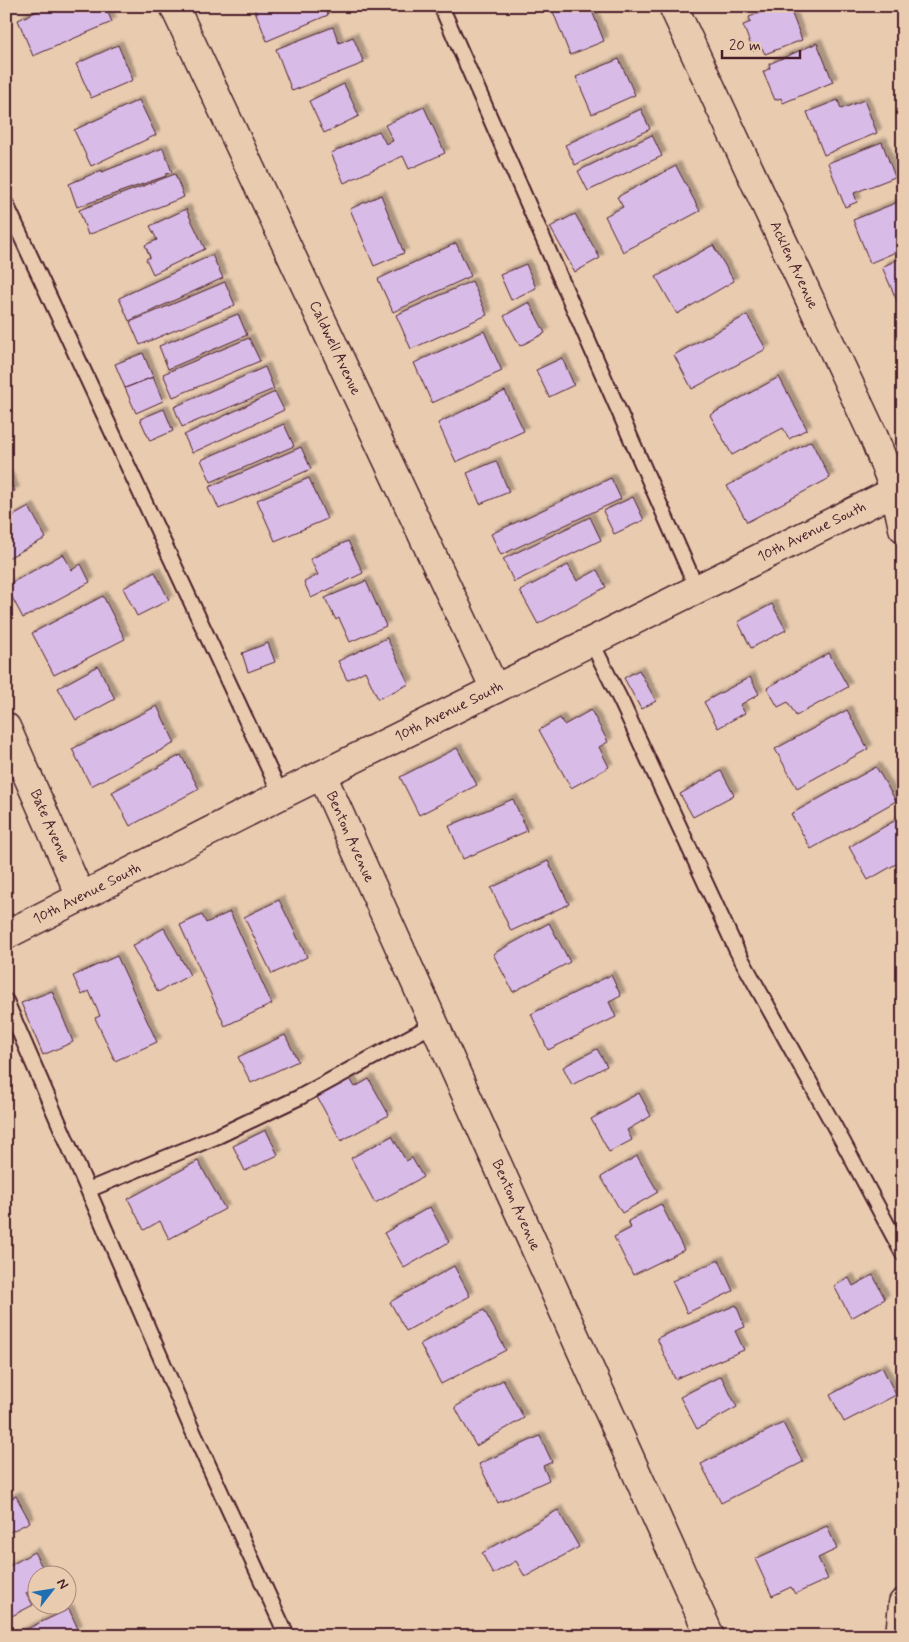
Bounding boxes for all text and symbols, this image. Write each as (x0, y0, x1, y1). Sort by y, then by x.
scale bar (722, 28, 799, 60)
text: 20 m (729, 36, 761, 56)
street label: Acklen Avenue (765, 218, 823, 313)
street label: Caldwell Avenue (304, 298, 366, 399)
street label: 10th Avenue South (754, 497, 869, 567)
street label: 10th Avenue South (391, 677, 506, 747)
street label: Bate Avenue (25, 786, 74, 865)
street label: Benton Avenue (321, 788, 379, 886)
street label: 10th Avenue South (30, 858, 144, 930)
street label: Benton Avenue (487, 1156, 545, 1254)
north arrow (28, 1564, 78, 1614)
text: N (52, 1575, 72, 1592)

